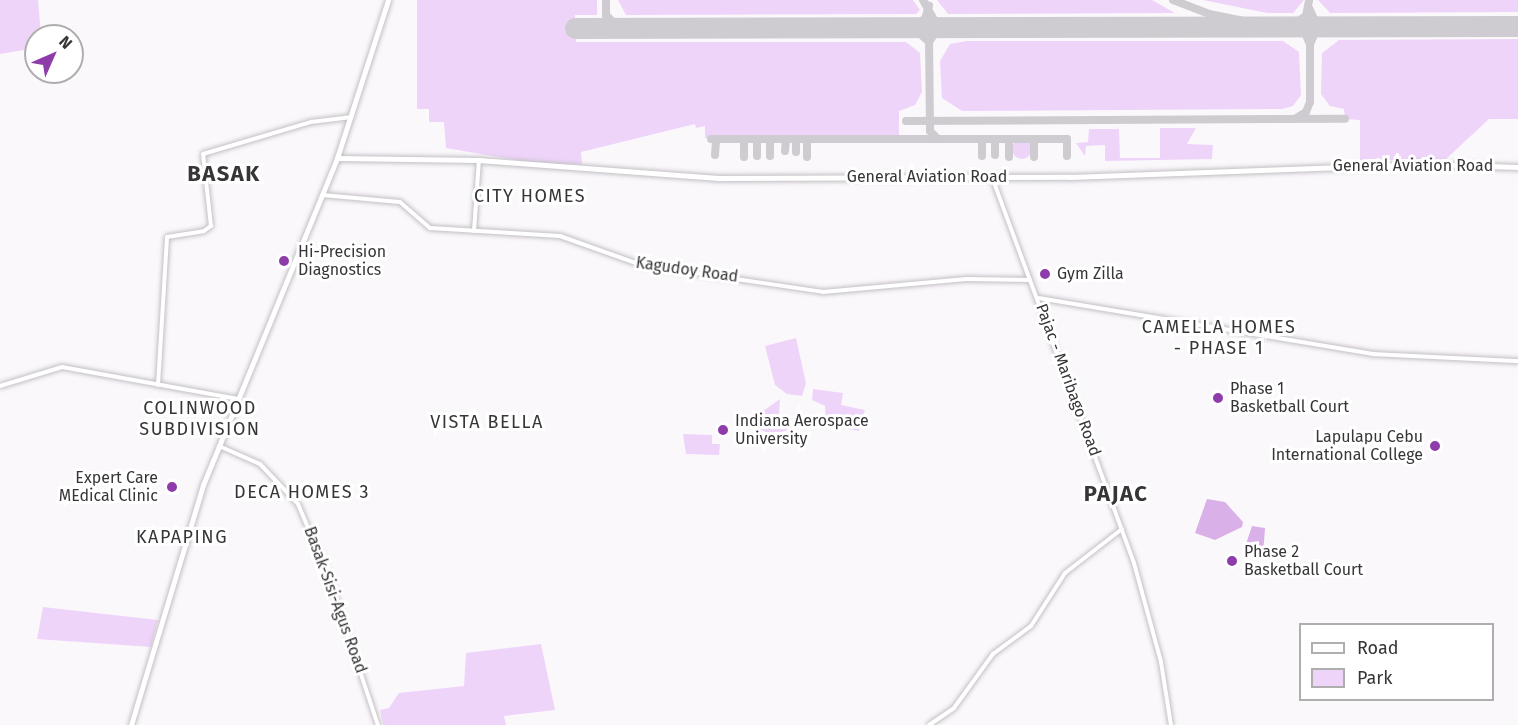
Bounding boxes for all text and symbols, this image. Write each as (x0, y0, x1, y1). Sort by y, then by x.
north arrow (24, 24, 84, 84)
text: N (55, 32, 76, 53)
street label: General Aviation Road (1333, 156, 1493, 176)
district label: BASAK (187, 161, 261, 187)
street label: General Aviation Road (847, 167, 1007, 187)
district label: CITY HOMES (474, 185, 586, 207)
place label: Hi-Precision Diagnostics (298, 242, 386, 280)
marker: Hi-Precision Diagnostics (275, 252, 293, 270)
street label: Kagudoy Road (635, 253, 739, 287)
place label: Gym Zilla (1057, 264, 1124, 284)
marker: Gym Zilla (1038, 267, 1052, 281)
street label: Pajac - Maribago Road (1031, 301, 1105, 459)
district label: CAMELLA HOMES - PHASE 1 (1142, 317, 1296, 360)
place label: Phase 1 Basketball Court (1230, 379, 1349, 417)
marker: Phase 1 Basketball Court (1211, 391, 1225, 405)
district label: COLINWOOD SUBDIVISION (139, 398, 261, 440)
district label: VISTA BELLA (430, 411, 544, 433)
place label: Indiana Aerospace University (735, 411, 869, 449)
marker: Indiana Aerospace University (716, 423, 730, 437)
place label: Lapulapu Cebu International College (1271, 427, 1423, 465)
marker: Lapulapu Cebu International College (1428, 439, 1442, 453)
place label: Expert Care MEdical Clinic (59, 468, 158, 506)
marker: Expert Care MEdical Clinic (163, 478, 181, 496)
district label: DECA HOMES 3 (234, 481, 370, 503)
district label: PAJAC (1084, 481, 1148, 507)
street label: Basak-Sisi-Agus Road (300, 524, 370, 676)
district label: KAPAPING (136, 526, 228, 548)
place label: Phase 2 Basketball Court (1244, 542, 1363, 580)
marker: Phase 2 Basketball Court (1225, 554, 1239, 568)
legend (1299, 623, 1494, 701)
text: Road (1357, 637, 1399, 659)
text: Park (1357, 667, 1392, 689)

